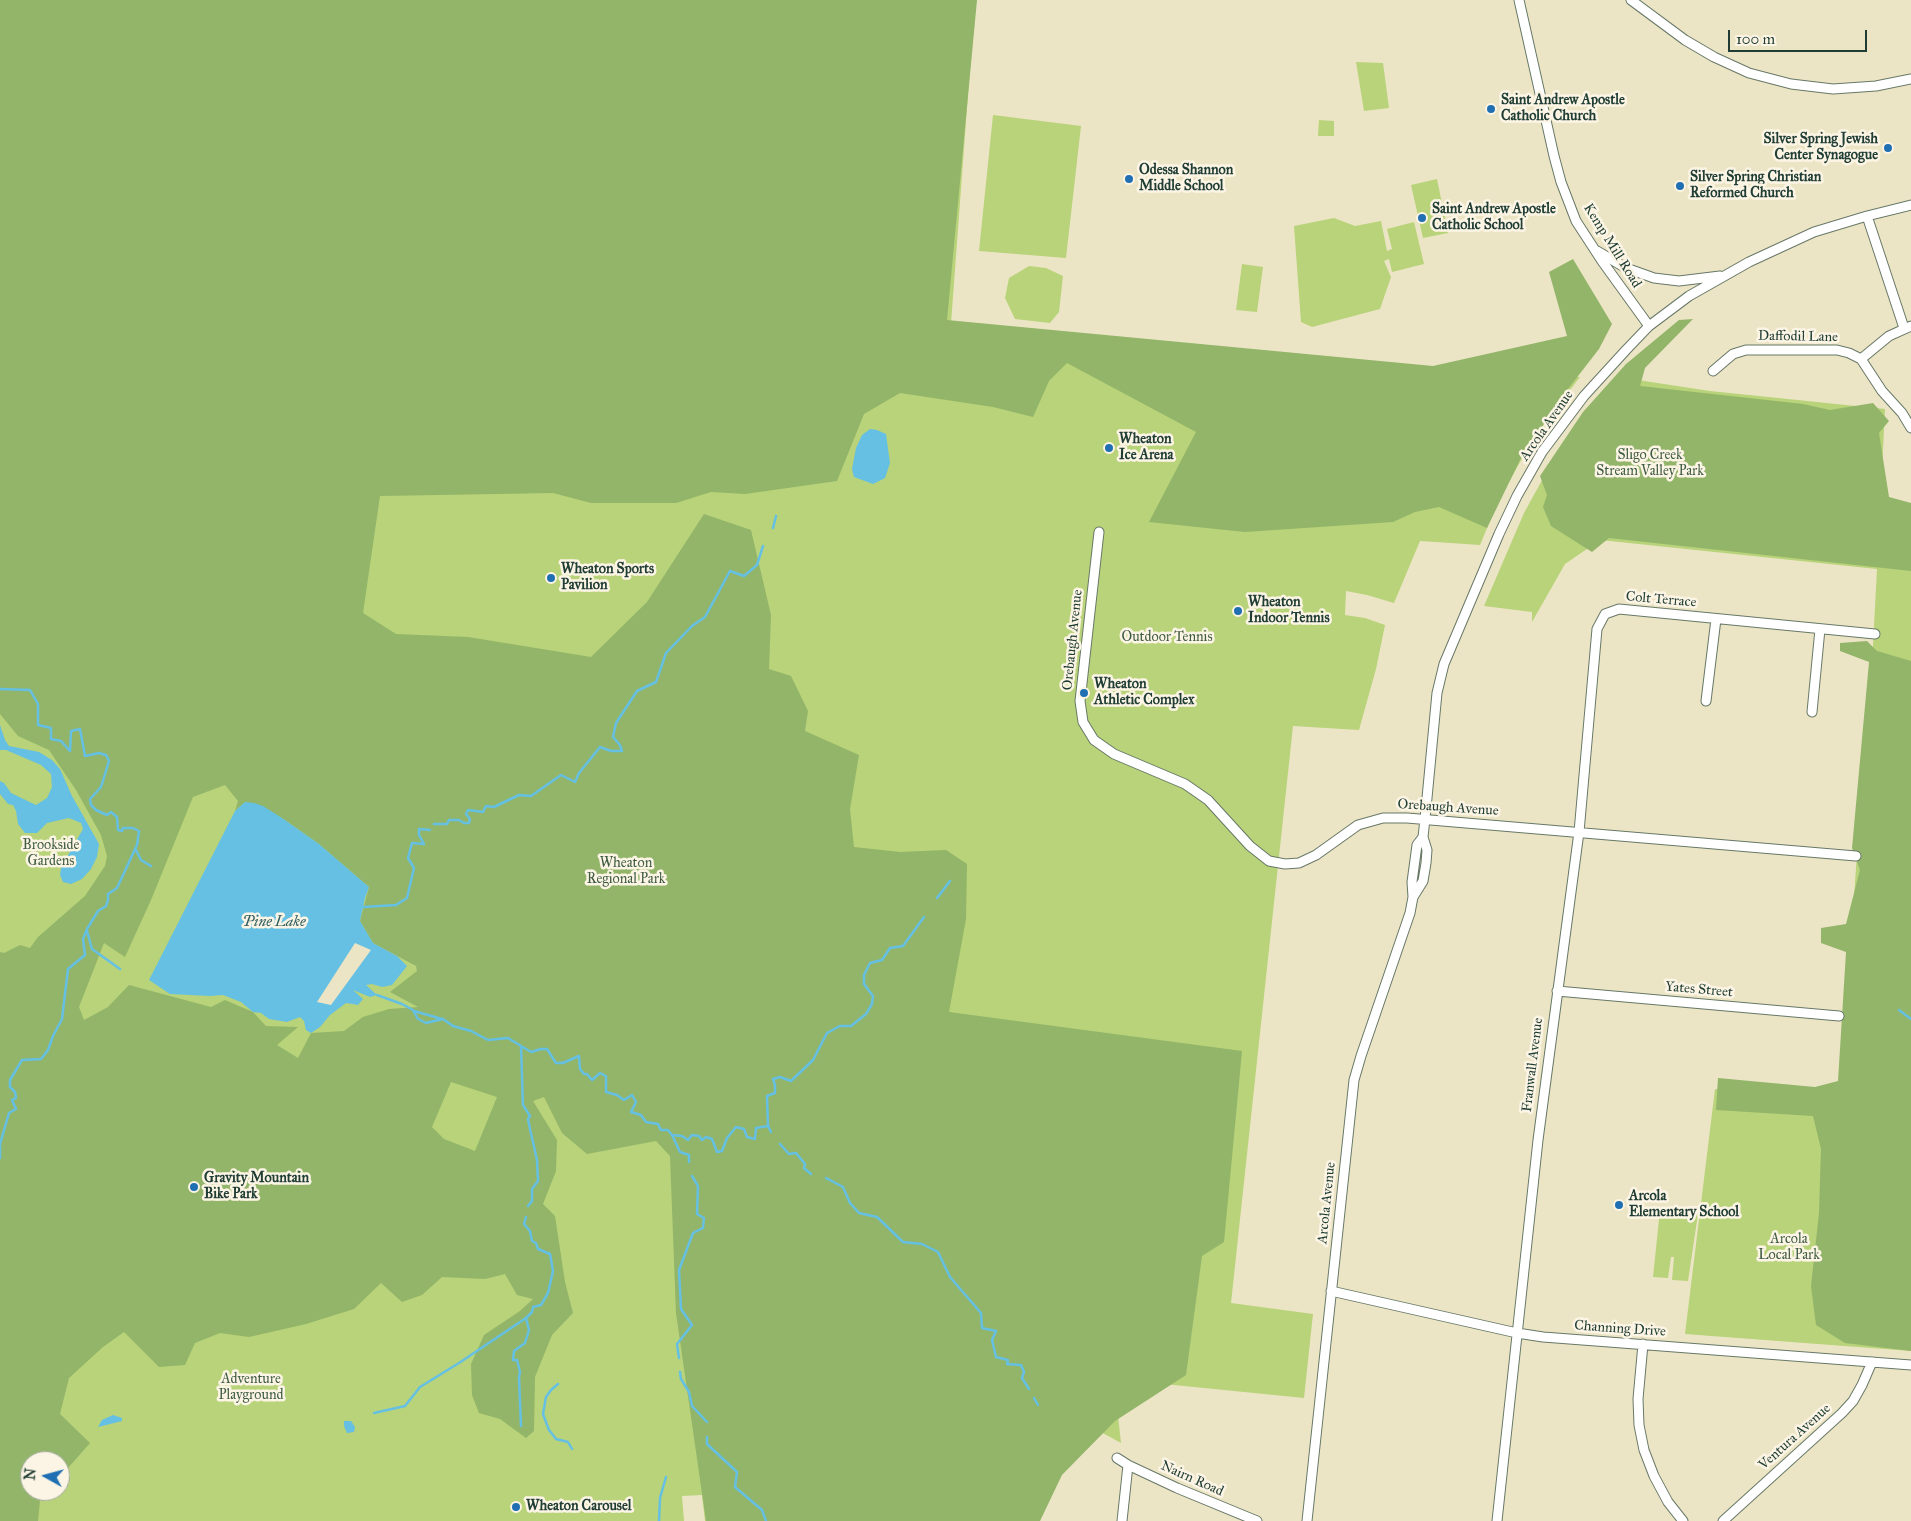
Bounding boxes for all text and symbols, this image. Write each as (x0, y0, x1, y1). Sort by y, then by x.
scale bar (1731, 20, 1870, 52)
text: 100 m (1736, 30, 1775, 48)
place label: Saint Andrew Apostle Catholic Church (1501, 93, 1625, 125)
marker: Saint Andrew Apostle Catholic Church (1485, 103, 1497, 115)
place label: Silver Spring Jewish Center Synagogue (1763, 132, 1878, 164)
marker: Silver Spring Jewish Center Synagogue (1882, 142, 1894, 154)
place label: Odessa Shannon Middle School (1139, 163, 1233, 196)
place label: Silver Spring Christian Reformed Church (1690, 170, 1821, 202)
marker: Odessa Shannon Middle School (1123, 173, 1135, 185)
marker: Silver Spring Christian Reformed Church (1674, 180, 1686, 192)
street label: Kemp Mill Road (1579, 201, 1645, 291)
place label: Saint Andrew Apostle Catholic School (1432, 202, 1556, 234)
marker: Saint Andrew Apostle Catholic School (1416, 212, 1428, 224)
street label: Daffodil Lane (1758, 328, 1838, 346)
street label: Arcola Avenue (1516, 387, 1578, 465)
place label: Wheaton Ice Arena (1119, 432, 1173, 464)
marker: Wheaton Ice Arena (1103, 442, 1115, 454)
park label: Sligo Creek Stream Valley Park (1596, 448, 1704, 481)
place label: Wheaton Sports Pavilion (561, 562, 654, 594)
marker: Wheaton Sports Pavilion (545, 572, 557, 584)
street label: Orebaugh Avenue (1059, 589, 1087, 691)
street label: Colt Terrace (1625, 589, 1697, 611)
place label: Wheaton Indoor Tennis (1248, 595, 1330, 628)
marker: Wheaton Indoor Tennis (1232, 605, 1244, 617)
park label: Outdoor Tennis (1121, 630, 1213, 646)
place label: Wheaton Athletic Complex (1094, 677, 1194, 710)
marker: Wheaton Athletic Complex (1078, 687, 1090, 699)
street label: Orebaugh Avenue (1397, 796, 1499, 820)
park label: Brookside Gardens (23, 838, 79, 870)
park label: Wheaton Regional Park (587, 856, 665, 889)
water label: Pine Lake (243, 913, 305, 931)
street label: Yates Street (1665, 979, 1733, 1001)
street label: Franwall Avenue (1519, 1017, 1547, 1113)
street label: Arcola Avenue (1314, 1161, 1340, 1245)
place label: Gravity Mountain Bike Park (204, 1171, 309, 1204)
marker: Gravity Mountain Bike Park (188, 1181, 200, 1193)
place label: Arcola Elementary School (1629, 1189, 1739, 1222)
marker: Arcola Elementary School (1613, 1199, 1625, 1211)
park label: Arcola Local Park (1758, 1232, 1820, 1264)
street label: Channing Drive (1574, 1317, 1666, 1341)
park label: Adventure Playground (218, 1372, 284, 1404)
street label: Ventura Avenue (1756, 1400, 1834, 1474)
north arrow (20, 1451, 70, 1501)
street label: Nairn Road (1158, 1458, 1226, 1500)
text: N (21, 1467, 40, 1481)
place label: Wheaton Carousel (526, 1499, 632, 1515)
marker: Wheaton Carousel (510, 1501, 522, 1513)

